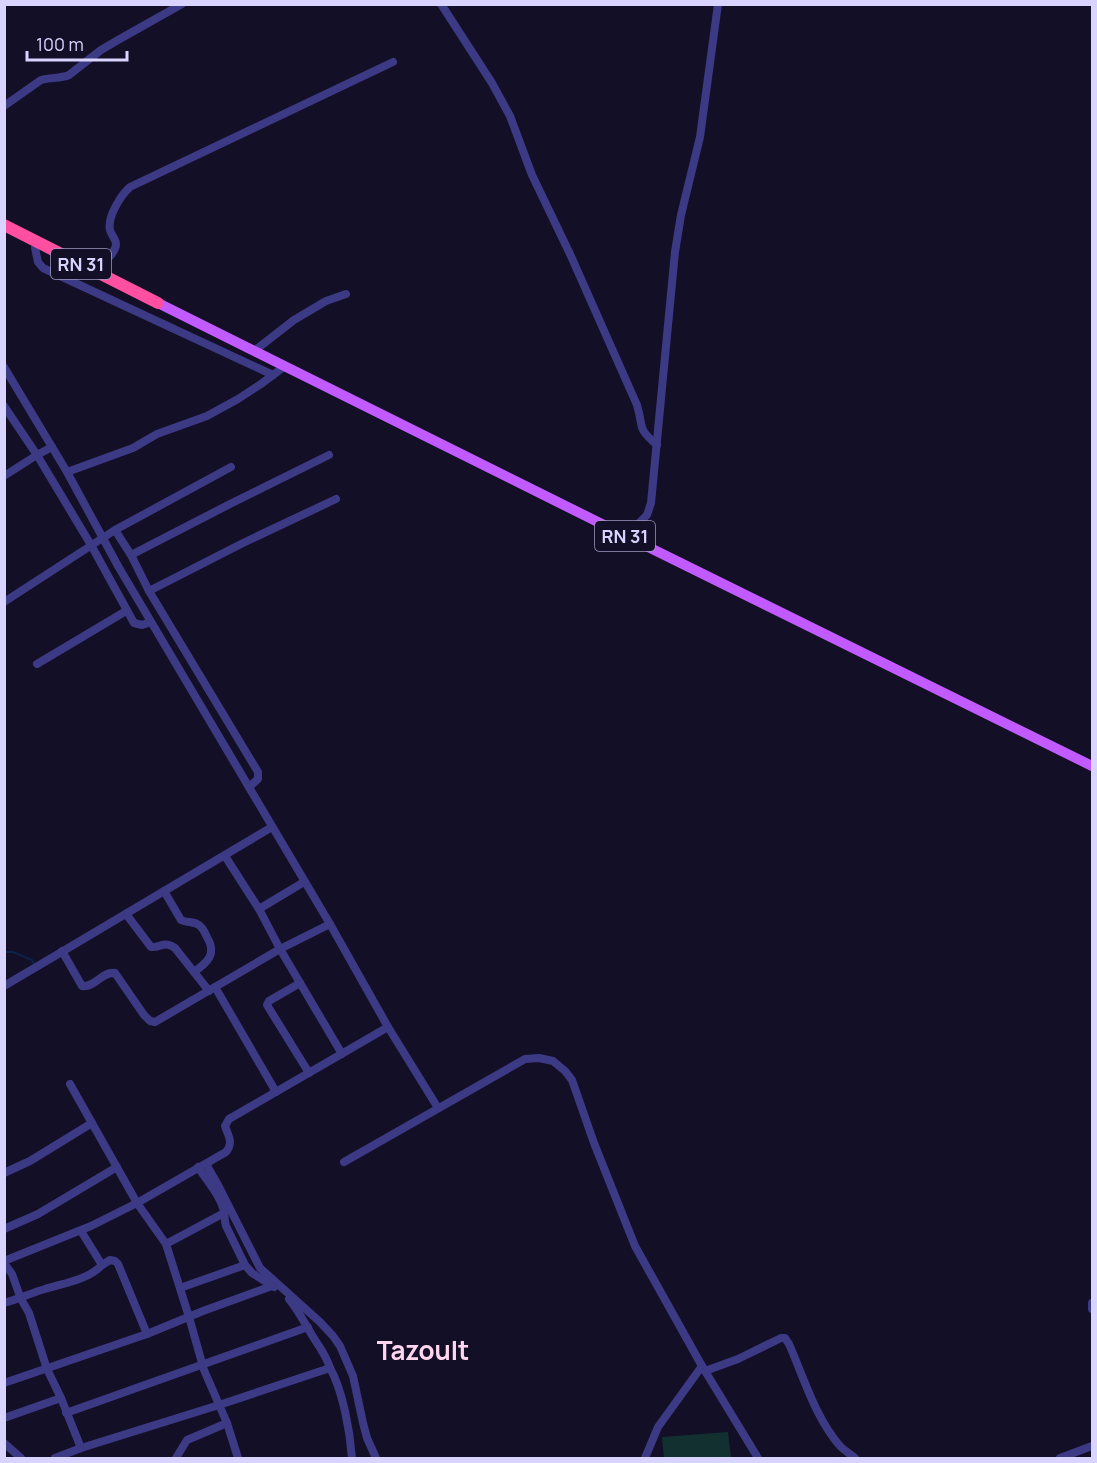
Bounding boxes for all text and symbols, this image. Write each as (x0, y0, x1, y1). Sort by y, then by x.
scale bar (27, 24, 128, 62)
text: 100 m (36, 32, 84, 56)
road number: RN 31 (51, 249, 111, 279)
road number: RN 31 (595, 521, 655, 551)
district label: Tazoult (377, 1332, 469, 1368)

